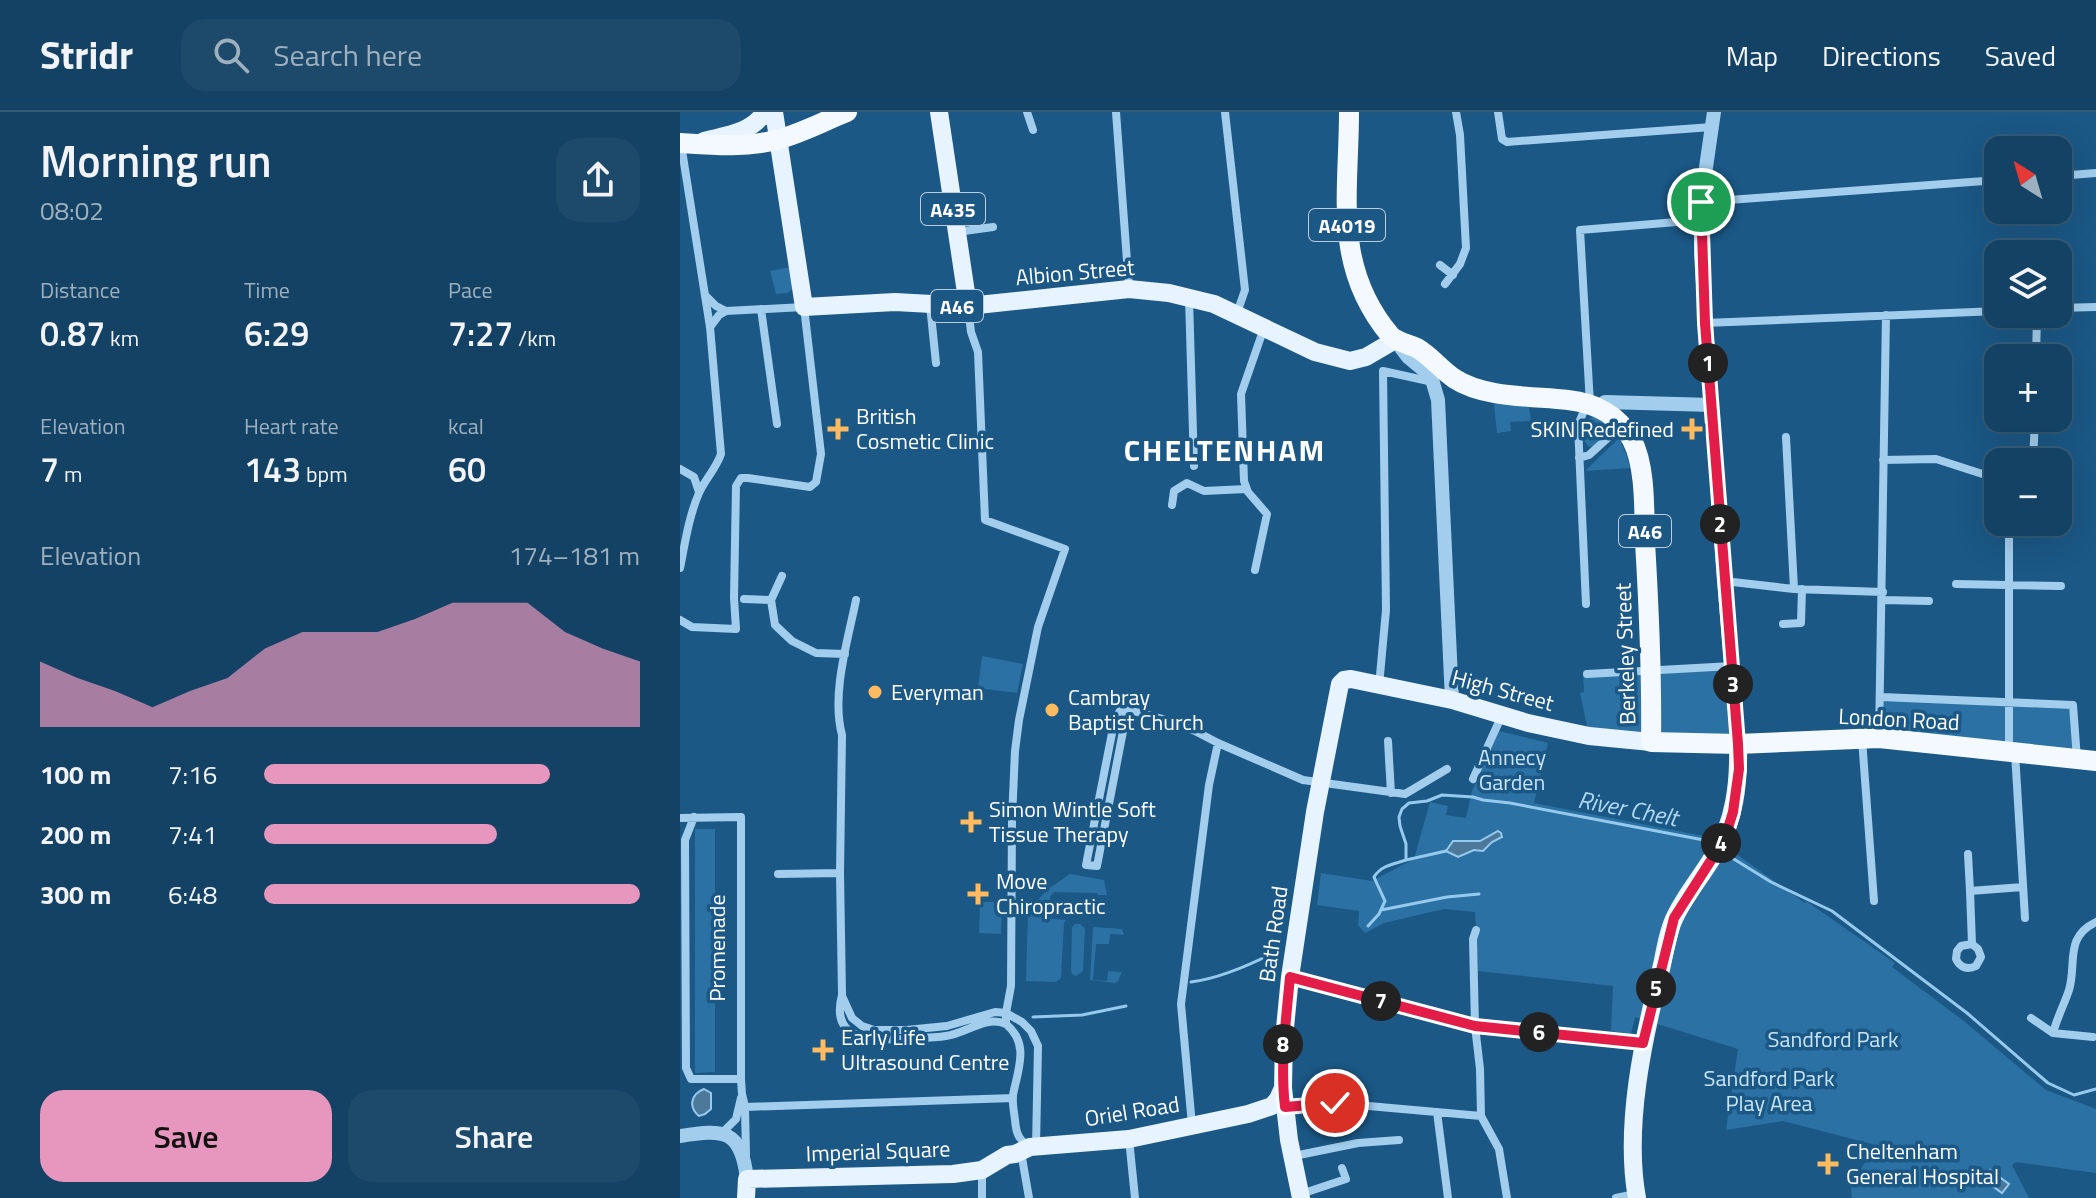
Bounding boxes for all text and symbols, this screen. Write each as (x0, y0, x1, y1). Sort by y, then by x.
search box (181, 19, 741, 91)
text: Stridr (40, 26, 133, 84)
text: Search here (273, 32, 422, 78)
icon: search (209, 33, 253, 77)
text: Map (1726, 34, 1778, 77)
text: Directions (1822, 34, 1941, 77)
text: Saved (1985, 34, 2056, 77)
text: Morning run (40, 127, 272, 194)
north arrow (1984, 136, 2072, 224)
map controls (1984, 136, 2072, 536)
button: share (556, 138, 640, 222)
pin (1667, 168, 1735, 236)
icon: arrive (1679, 180, 1723, 224)
text: 08:02 (40, 191, 104, 230)
road number: A435 (921, 193, 985, 225)
road number: A4019 (1309, 209, 1385, 241)
button: layers (1984, 240, 2072, 328)
street label: Albion Street (1014, 250, 1136, 294)
text: Distance (40, 273, 120, 307)
text: Time (244, 273, 290, 307)
text: Pace (448, 273, 493, 307)
road number: A46 (931, 290, 983, 322)
text: 0.87 (40, 307, 105, 359)
text: 6:29 (244, 307, 309, 359)
text: 7:27 (448, 307, 513, 359)
text: km (105, 321, 139, 355)
text: /km (513, 321, 556, 355)
pin: 1 (1688, 343, 1728, 383)
button: + (1984, 344, 2072, 432)
text: 1 (1702, 346, 1714, 380)
place label: British Cosmetic Clinic (856, 399, 994, 458)
text: Elevation (40, 409, 126, 443)
text: Heart rate (244, 409, 339, 443)
text: kcal (448, 409, 484, 443)
place label: SKIN Redefined (1531, 412, 1674, 446)
marker: British Cosmetic Clinic (827, 418, 849, 440)
marker: SKIN Redefined (1681, 418, 1703, 440)
district label: CHELTENHAM (1124, 427, 1326, 473)
text: 7 (40, 443, 59, 495)
text: 143 (244, 443, 301, 495)
text: 60 (448, 443, 486, 495)
button: − (1984, 448, 2072, 536)
text: m (59, 457, 82, 491)
text: bpm (301, 457, 348, 491)
pin: 2 (1700, 504, 1740, 544)
text: 2 (1714, 507, 1726, 541)
road number: A46 (1619, 515, 1671, 547)
text: Elevation (40, 536, 141, 575)
text: 174–181 m (509, 536, 640, 575)
street label: Berkeley Street (1606, 582, 1644, 725)
street label: High Street (1448, 660, 1558, 720)
pin: 3 (1713, 664, 1753, 704)
text: 3 (1727, 667, 1739, 701)
place label: Everyman (891, 675, 984, 709)
place label: Cambray Baptist Church (1068, 680, 1204, 739)
marker: Everyman (866, 683, 884, 701)
street label: London Road (1837, 699, 1961, 739)
marker: Cambray Baptist Church (1043, 701, 1061, 719)
park label: Annecy Garden (1478, 740, 1546, 799)
text: 100 m (40, 755, 111, 794)
text: 7:16 (168, 755, 217, 794)
water label: River Chelt (1575, 781, 1684, 836)
place label: Simon Wintle Soft Tissue Therapy (989, 792, 1156, 851)
marker: Simon Wintle Soft Tissue Therapy (960, 811, 982, 833)
text: 200 m (40, 815, 111, 854)
text: 7:41 (168, 815, 217, 854)
pin: 4 (1701, 823, 1741, 863)
text: 4 (1715, 826, 1727, 860)
place label: Move Chiropractic (996, 864, 1106, 923)
text: 300 m (40, 875, 111, 914)
text: 6:48 (168, 875, 217, 914)
marker: Move Chiropractic (967, 883, 989, 905)
street label: Bath Road (1249, 884, 1297, 984)
street label: Promenade (700, 894, 734, 1002)
pin: 5 (1636, 968, 1676, 1008)
text: 5 (1650, 971, 1662, 1005)
pin: 7 (1361, 981, 1401, 1021)
text: 7 (1375, 984, 1387, 1018)
pin: 6 (1519, 1012, 1559, 1052)
text: 6 (1533, 1015, 1545, 1049)
place label: Early Life Ultrasound Centre (841, 1020, 1009, 1079)
park label: Sandford Park (1767, 1022, 1899, 1056)
pin: 8 (1263, 1024, 1303, 1064)
text: 8 (1277, 1027, 1289, 1061)
marker: Early Life Ultrasound Centre (812, 1039, 834, 1061)
park label: Sandford Park Play Area (1703, 1061, 1835, 1120)
pin (1301, 1069, 1369, 1137)
icon: check (1313, 1081, 1357, 1125)
street label: Oriel Road (1082, 1087, 1182, 1135)
button: Save (40, 1090, 332, 1182)
button: Share (348, 1090, 640, 1182)
street label: Imperial Square (805, 1131, 951, 1171)
place label: Cheltenham General Hospital (1846, 1134, 1999, 1193)
marker: Cheltenham General Hospital (1817, 1153, 1839, 1175)

